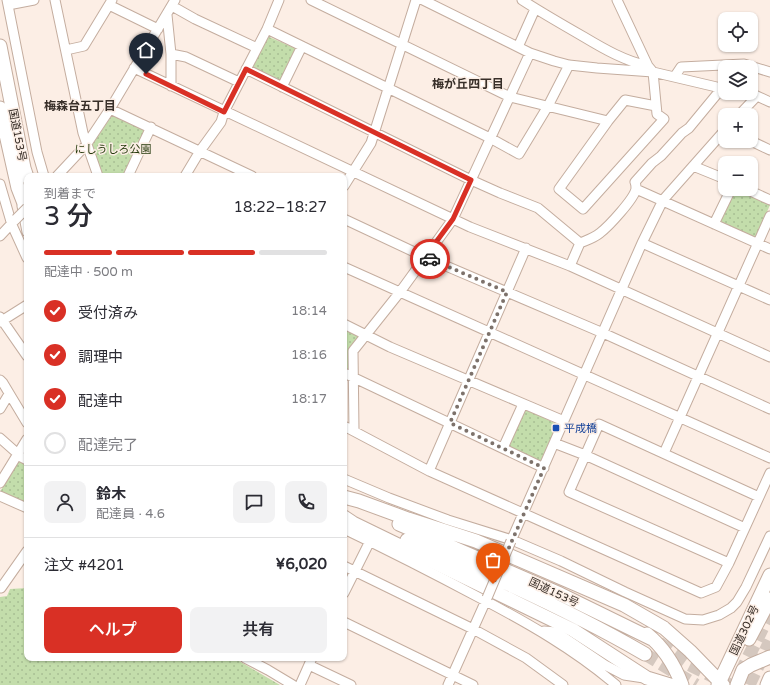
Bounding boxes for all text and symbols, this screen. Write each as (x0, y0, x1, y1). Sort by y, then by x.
map controls (718, 12, 758, 196)
button: locate (718, 12, 758, 52)
pin (129, 33, 163, 74)
icon: home (135, 39, 157, 61)
button: layers (718, 60, 758, 100)
district label: 梅が丘四丁目 (432, 77, 504, 91)
district label: 梅森台五丁目 (44, 99, 116, 113)
street label: 国道153号 (6, 107, 29, 163)
button: + (718, 108, 758, 148)
park label: にしうしろ公園 (75, 143, 152, 156)
button: − (718, 156, 758, 196)
text: 到着まで (44, 186, 96, 202)
text: 18:22–18:27 (234, 198, 327, 216)
text: 3 分 (44, 201, 93, 232)
courier (410, 239, 450, 279)
icon: car (419, 248, 441, 270)
text: 配達中 · 500 m (44, 264, 133, 280)
icon: check (44, 300, 66, 322)
text: 18:14 (291, 303, 327, 319)
text: 受付済み (78, 304, 138, 322)
icon: check (44, 344, 66, 366)
text: 18:16 (291, 347, 327, 363)
text: 調理中 (78, 348, 123, 366)
icon: check (44, 388, 66, 410)
text: 18:17 (291, 391, 327, 407)
text: 配達中 (78, 392, 123, 410)
place label: 平成橋 (564, 422, 597, 435)
marker: 平成橋 (551, 423, 561, 433)
text: 配達完了 (78, 436, 138, 454)
button: person (44, 481, 86, 523)
button: chat (233, 481, 275, 523)
button: phone (285, 481, 327, 523)
text: 鈴木 (96, 485, 126, 503)
text: 配達員 · 4.6 (96, 506, 165, 522)
pin (476, 543, 510, 584)
icon: bag (482, 549, 504, 571)
text: ¥6,020 (276, 555, 327, 573)
text: 注文 #4201 (44, 556, 125, 574)
street label: 国道153号 (527, 575, 581, 610)
street label: 国道302号 (727, 603, 762, 657)
button: ヘルプ (44, 607, 182, 653)
button: 共有 (190, 607, 327, 653)

